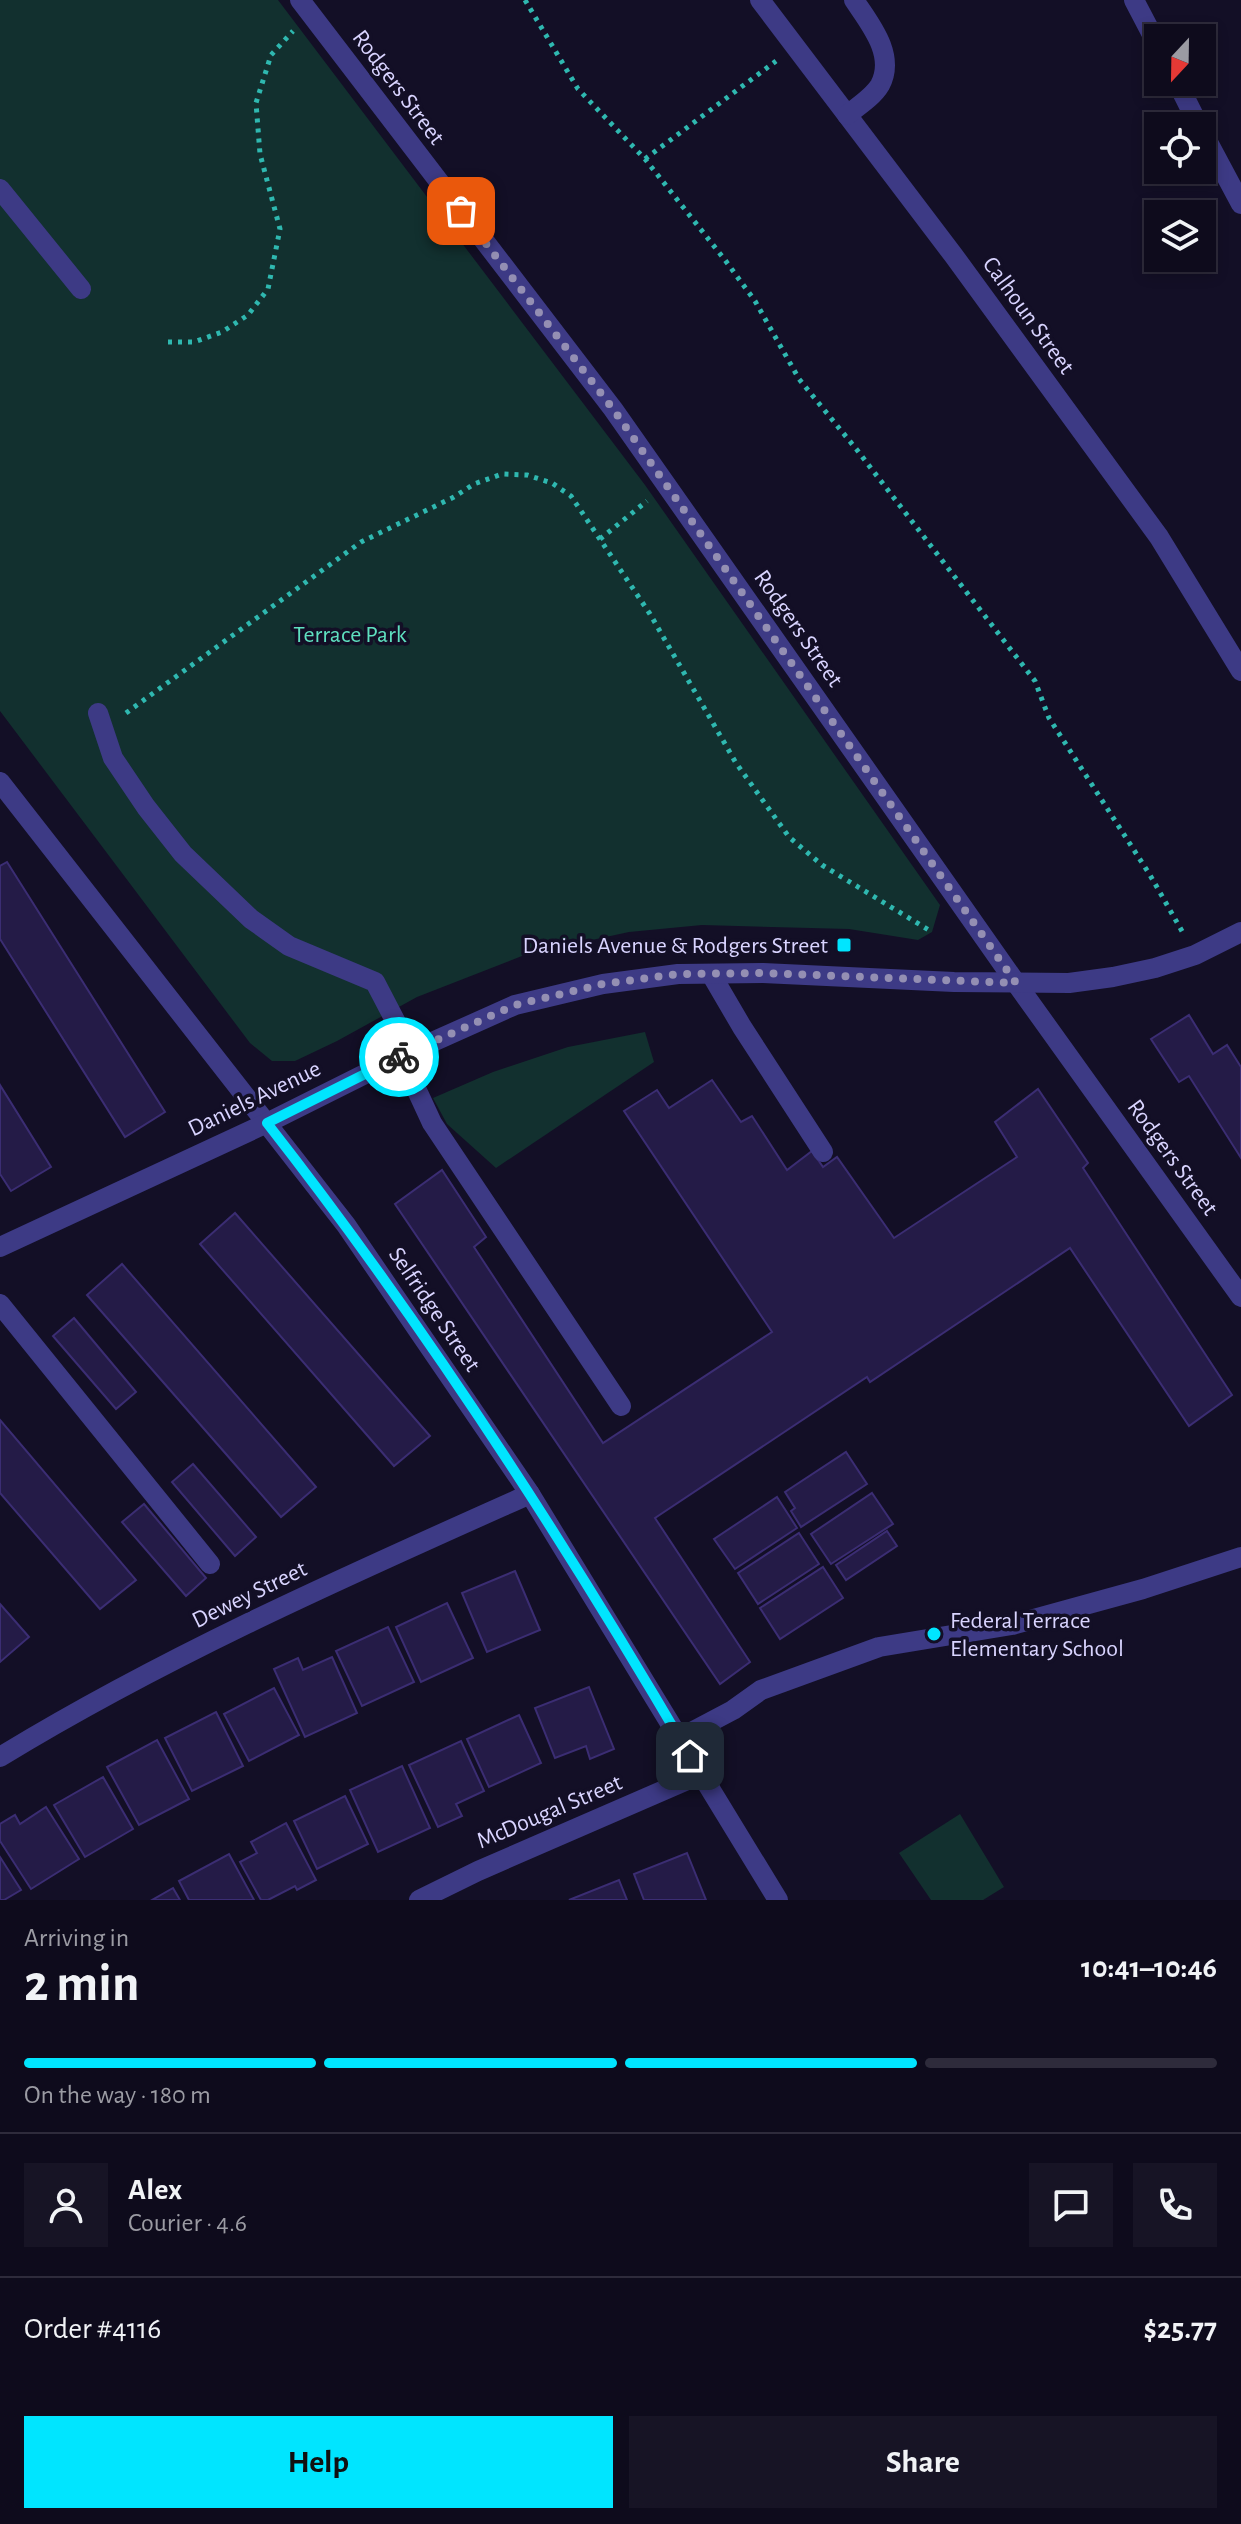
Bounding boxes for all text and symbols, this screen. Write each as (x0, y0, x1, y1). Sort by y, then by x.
north arrow (1144, 24, 1216, 96)
map controls (1144, 24, 1216, 272)
street label: Rodgers Street (348, 26, 449, 150)
button: locate (1144, 112, 1216, 184)
pin (427, 177, 495, 245)
icon: bag (439, 189, 483, 233)
button: layers (1144, 200, 1216, 272)
street label: Calhoun Street (978, 252, 1079, 379)
street label: Rodgers Street (749, 566, 847, 692)
park label: Terrace Park (293, 623, 407, 647)
place label: Daniels Avenue & Rodgers Street (523, 934, 828, 958)
marker: Daniels Avenue & Rodgers Street (835, 936, 853, 954)
courier (359, 1017, 439, 1097)
icon: bike (377, 1035, 421, 1079)
street label: Daniels Avenue (184, 1056, 325, 1141)
street label: Rodgers Street (1122, 1095, 1222, 1220)
street label: Selfridge Street (384, 1243, 485, 1376)
street label: Dewey Street (188, 1557, 311, 1633)
place label: Federal Terrace Elementary School (950, 1609, 1124, 1661)
marker: Federal Terrace Elementary School (925, 1625, 943, 1643)
pin (656, 1722, 724, 1790)
icon: home (668, 1734, 712, 1778)
street label: McDougal Street (473, 1770, 626, 1853)
text: Arriving in (24, 1925, 129, 1951)
text: 10:41–10:46 (1081, 1953, 1217, 1983)
text: 2 min (24, 1958, 139, 2010)
text: On the way · 180 m (24, 2082, 211, 2108)
button: person (24, 2163, 108, 2247)
button: chat (1029, 2163, 1113, 2247)
button: phone (1133, 2163, 1217, 2247)
text: Alex (128, 2175, 182, 2205)
text: Courier · 4.6 (128, 2210, 247, 2236)
text: Order #4116 (24, 2314, 161, 2344)
text: $25.77 (1144, 2314, 1217, 2344)
button: Help (24, 2416, 613, 2508)
button: Share (629, 2416, 1217, 2508)

